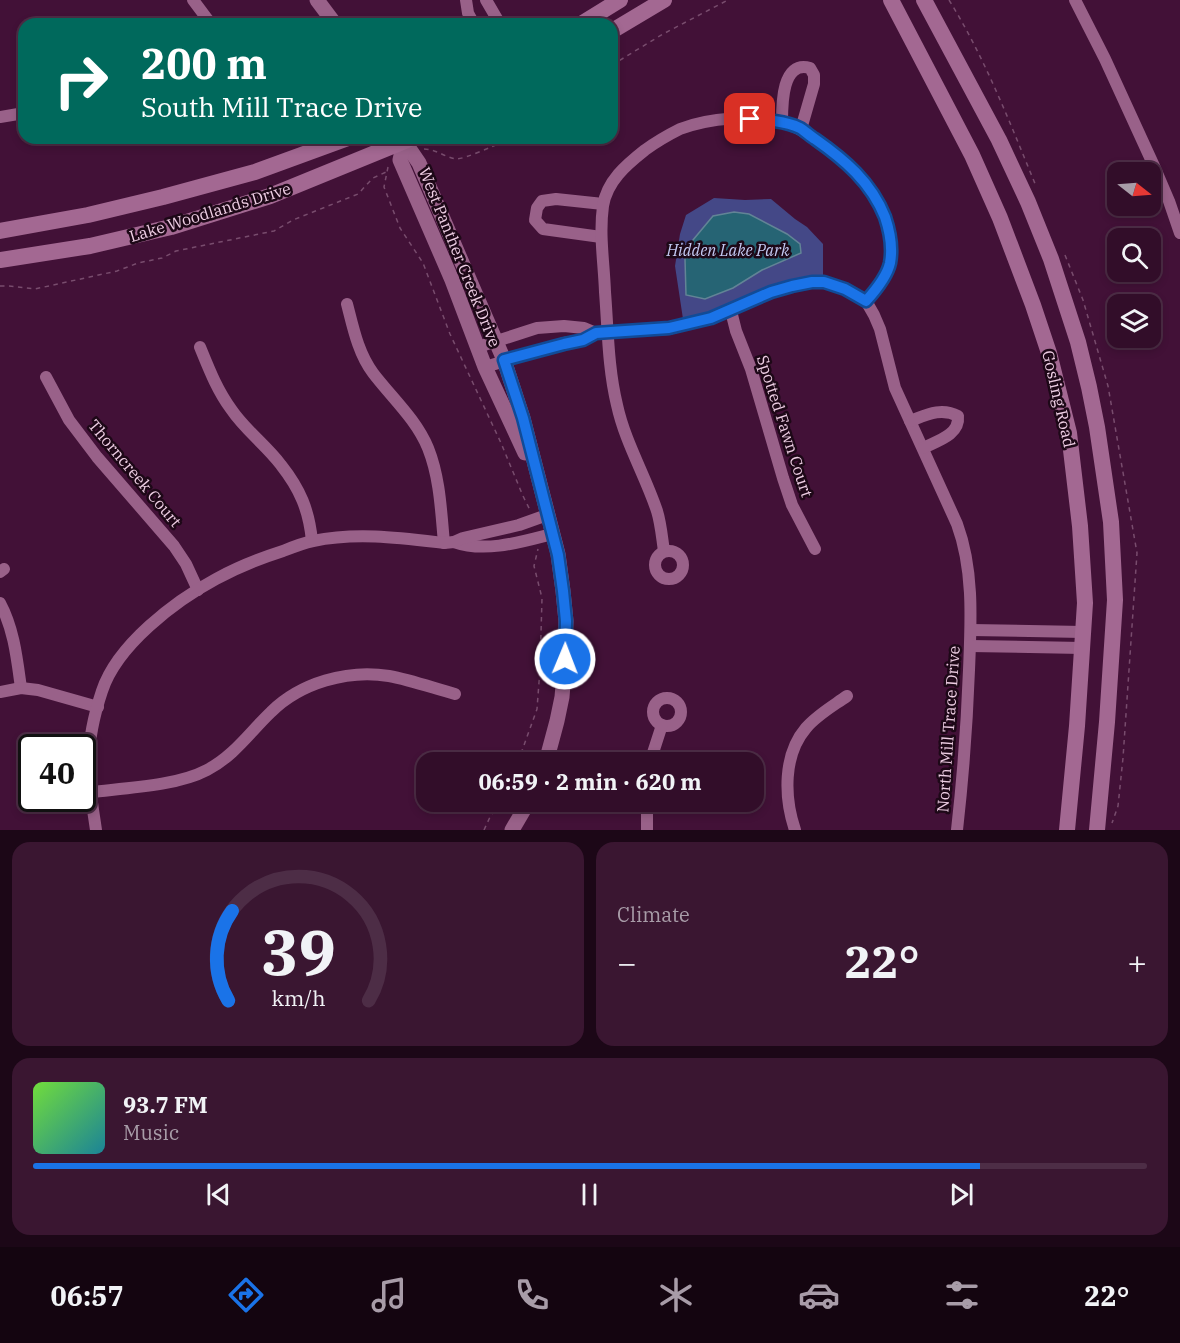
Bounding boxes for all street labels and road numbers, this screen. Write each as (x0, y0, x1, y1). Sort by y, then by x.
street label: West Panther Creek Drive (415, 164, 505, 350)
street label: Lake Woodlands Drive (127, 178, 293, 246)
street label: Gosling Road (1038, 349, 1080, 450)
street label: Spotted Fawn Court (753, 353, 817, 500)
street label: Thorncreek Court (84, 415, 186, 531)
street label: North Mill Trace Drive (932, 645, 964, 813)

